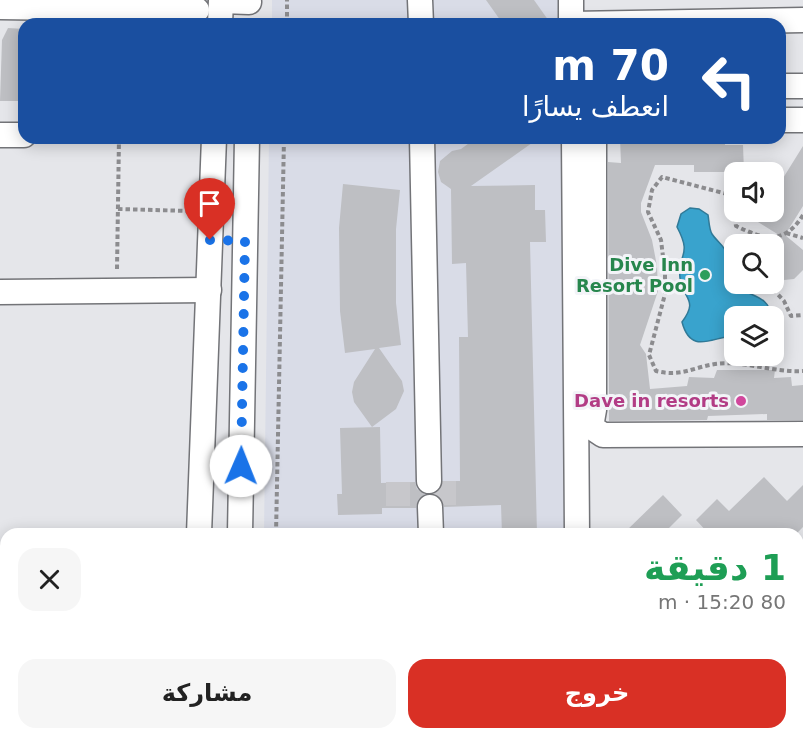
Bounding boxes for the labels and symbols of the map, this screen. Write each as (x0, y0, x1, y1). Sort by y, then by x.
pin (184, 178, 235, 240)
place label: Dive Inn Resort Pool (576, 254, 693, 296)
marker: Dive Inn Resort Pool (698, 268, 712, 282)
place label: Dave in resorts (574, 390, 729, 411)
marker: Dave in resorts (734, 394, 748, 408)
position arrow (209, 434, 273, 498)

